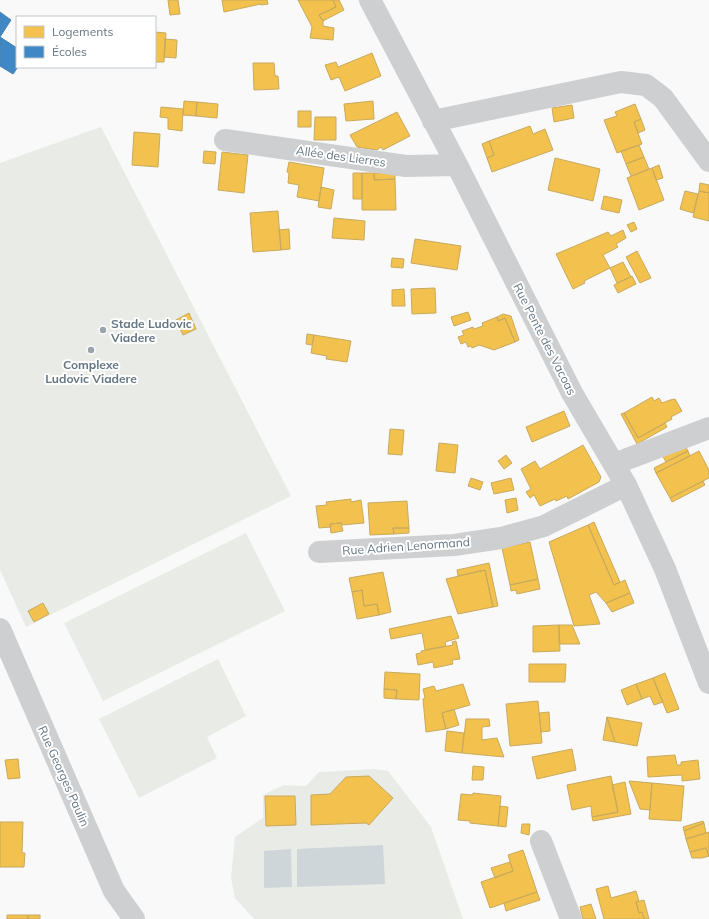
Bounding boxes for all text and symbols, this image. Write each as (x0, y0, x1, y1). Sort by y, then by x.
legend (16, 16, 156, 68)
text: Logements (52, 24, 113, 39)
text: Écoles (52, 44, 87, 59)
street label: Allée des Lierres (295, 142, 387, 170)
street label: Rue Pente des Vacoas (510, 281, 580, 397)
place label: Stade Ludovic Viadere (110, 316, 192, 345)
marker: Stade Ludovic Viadere (98, 325, 108, 335)
marker: Complexe Ludovic Viadere (86, 345, 96, 355)
place label: Complexe Ludovic Viadere (45, 357, 137, 386)
street label: Rue Adrien Lenormand (342, 534, 470, 558)
street label: Rue Georges Paulin (35, 723, 93, 829)

